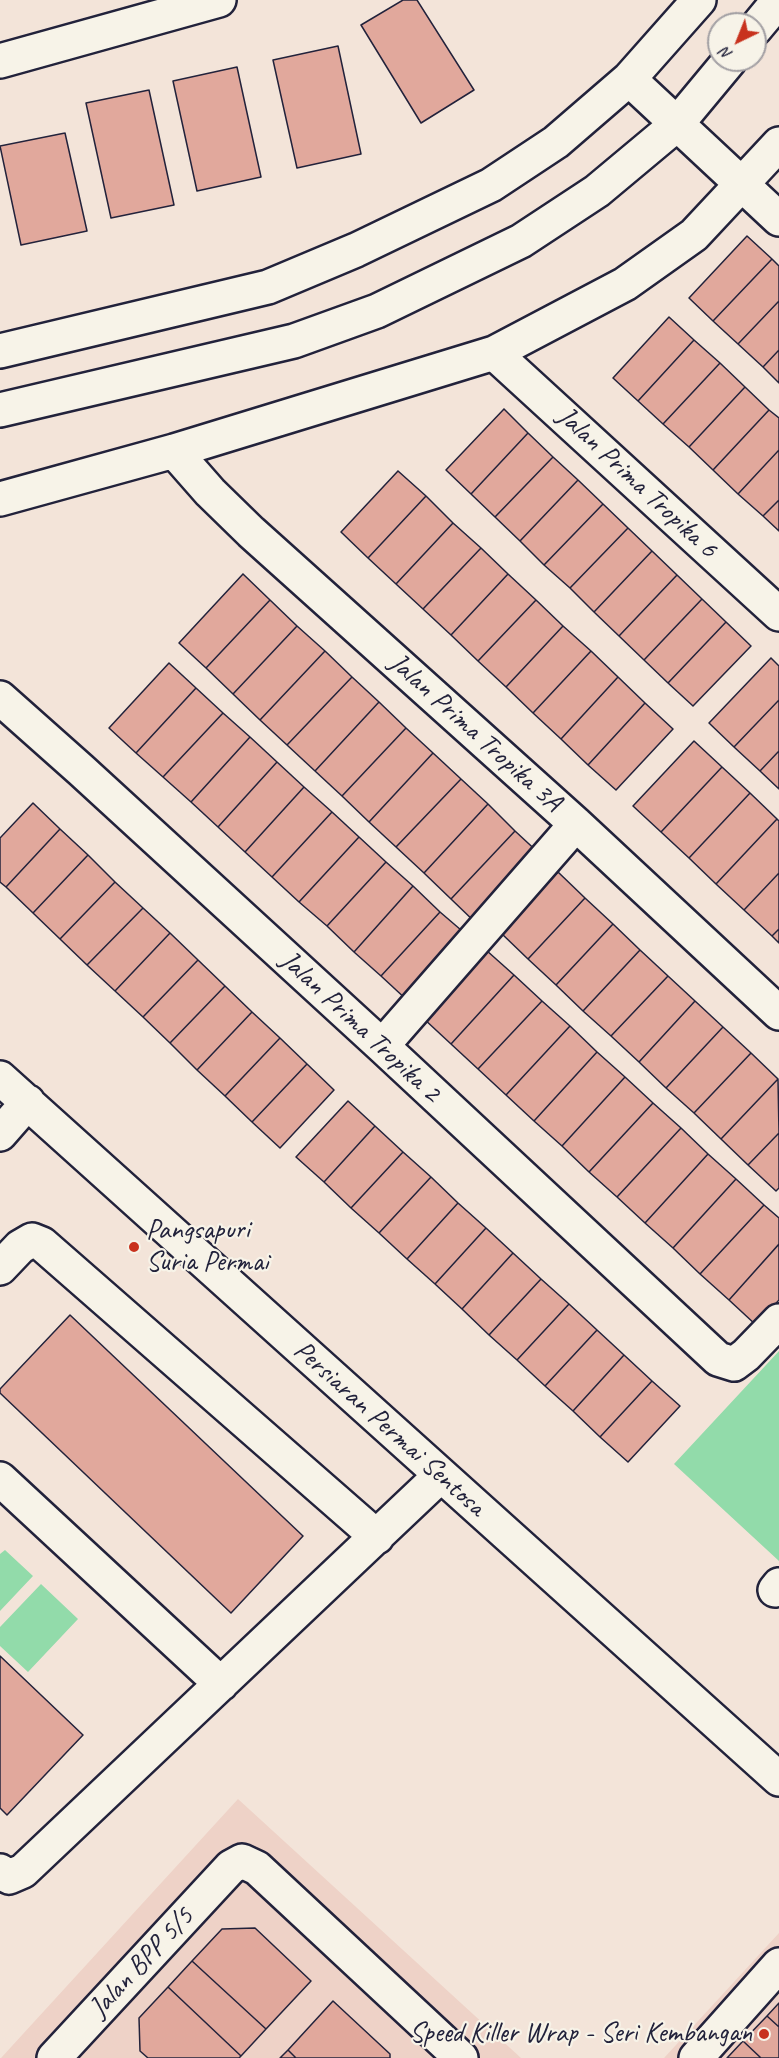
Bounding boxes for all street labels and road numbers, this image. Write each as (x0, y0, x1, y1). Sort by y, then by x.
street label: Jalan Prima Tropika 6 (550, 400, 724, 566)
street label: Jalan Prima Tropika 3A (382, 647, 568, 819)
street label: Jalan Prima Tropika 2 (273, 944, 447, 1110)
street label: Persiaran Permai Sentosa (286, 1334, 492, 1524)
street label: Jalan BPP 5/5 (83, 1901, 201, 2025)

